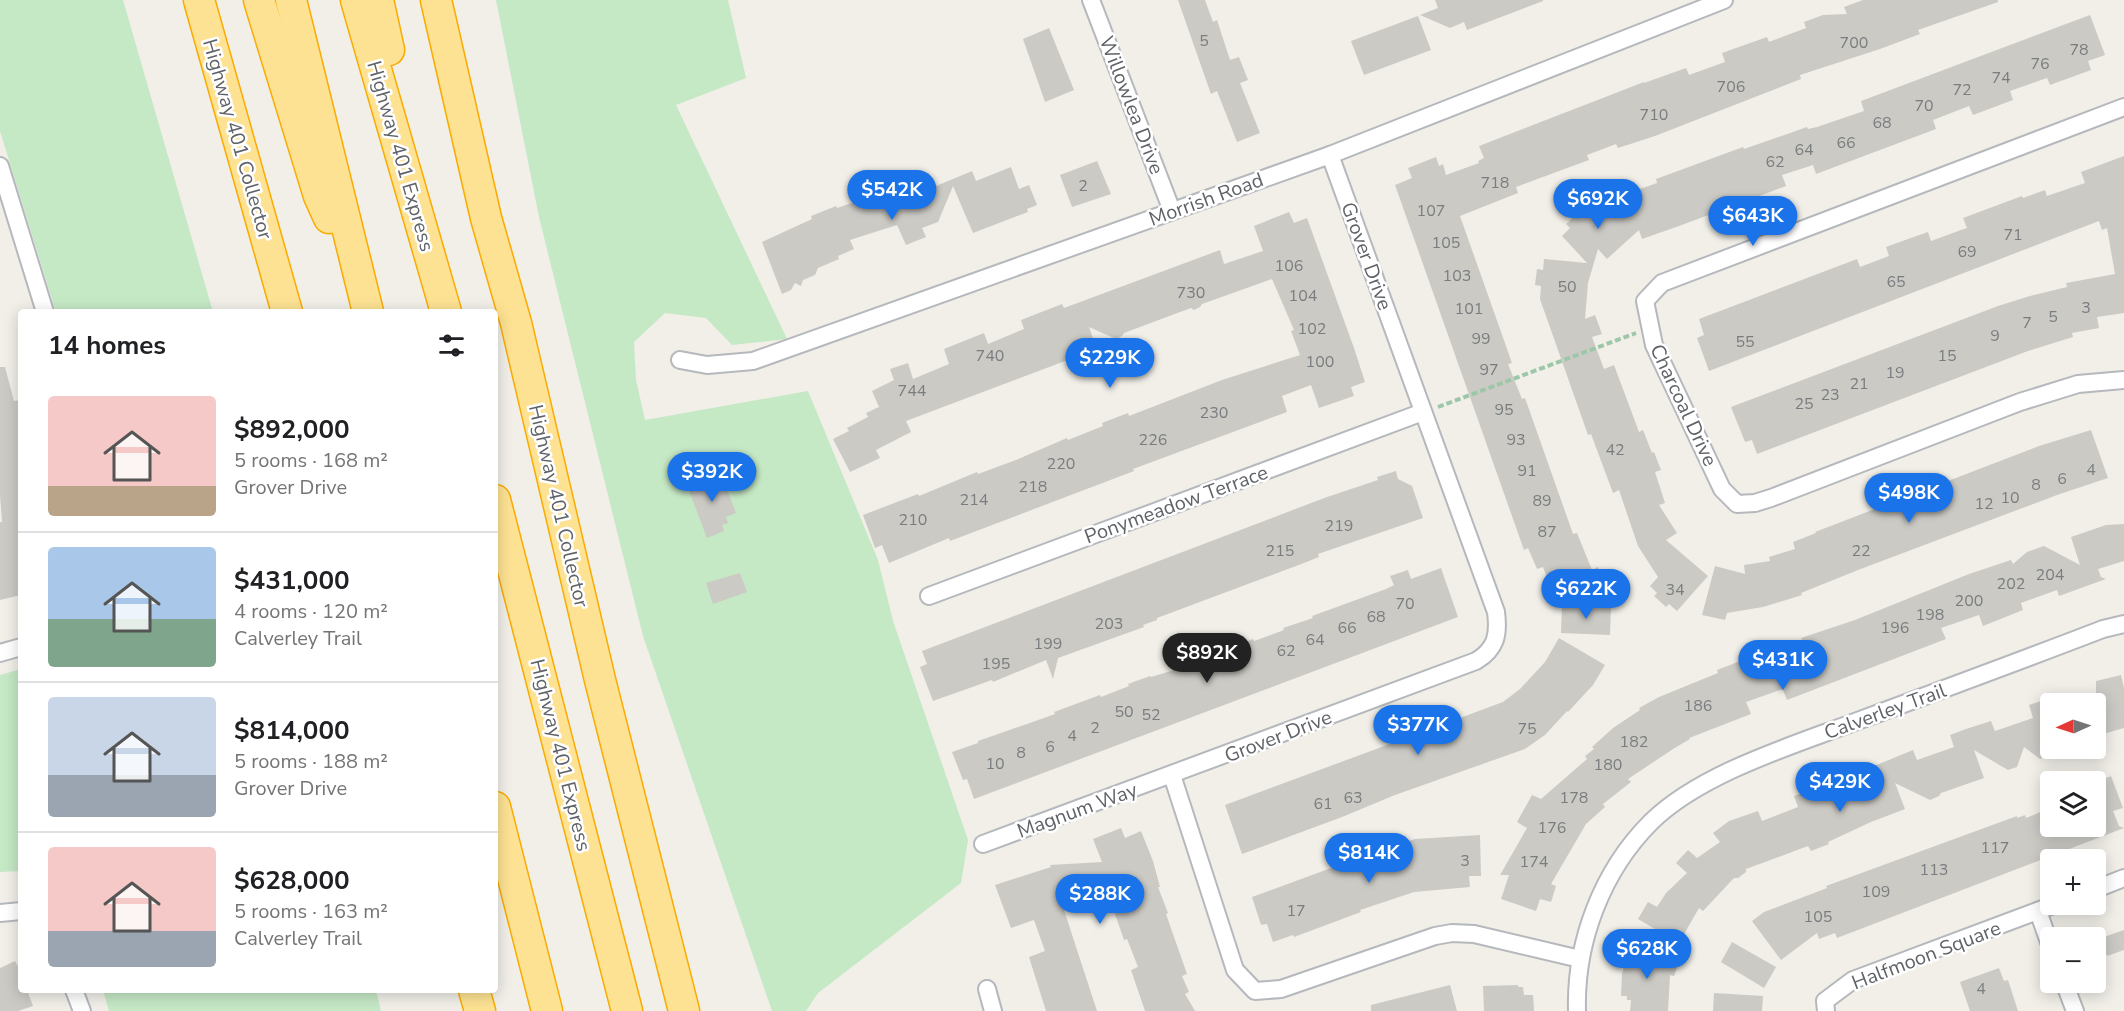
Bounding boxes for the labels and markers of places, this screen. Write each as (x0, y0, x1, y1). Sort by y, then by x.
pin: $542K (850, 170, 934, 221)
pin: $692K (1556, 179, 1640, 230)
pin: $643K (1711, 196, 1795, 247)
pin: $229K (1068, 338, 1152, 389)
pin: $392K (670, 452, 754, 503)
pin: $498K (1867, 473, 1951, 524)
pin: $622K (1544, 569, 1628, 620)
pin: $892K (1165, 633, 1249, 684)
pin: $431K (1741, 640, 1825, 691)
pin: $377K (1376, 705, 1460, 756)
pin: $429K (1798, 762, 1882, 813)
pin: $814K (1327, 833, 1411, 884)
pin: $288K (1058, 874, 1142, 925)
pin: $628K (1605, 929, 1689, 980)

